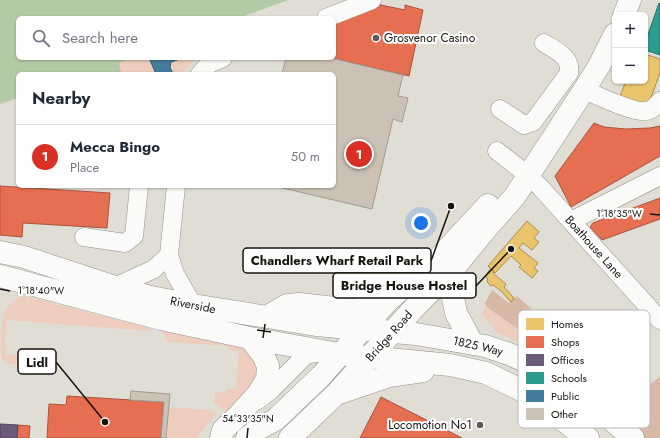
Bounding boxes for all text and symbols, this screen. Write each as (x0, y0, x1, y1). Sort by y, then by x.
map controls (612, 12, 648, 84)
button: + (612, 12, 648, 48)
search box (16, 16, 336, 60)
icon: search (30, 27, 52, 49)
text: Search here (62, 27, 138, 49)
place label: Grosvenor Casino (384, 29, 476, 47)
marker: Grosvenor Casino (371, 33, 381, 43)
button: − (612, 48, 648, 84)
text: Nearby (32, 86, 90, 110)
text: Mecca Bingo (70, 136, 160, 158)
pin: 1 (346, 139, 372, 169)
text: 1 (42, 147, 48, 166)
text: 50 m (291, 147, 320, 166)
text: Place (70, 158, 99, 177)
text: 1°18'35"W (596, 206, 642, 221)
street label: Boathouse Lane (561, 212, 627, 282)
your location (411, 213, 431, 233)
callout: Chandlers Wharf Retail Park (243, 248, 431, 273)
text: Chandlers Wharf Retail Park (251, 251, 424, 270)
callout: Bridge House Hostel (333, 273, 476, 298)
text: Bridge House Hostel (341, 276, 467, 295)
text: 1°18'40"W (18, 283, 64, 298)
street label: Riverside (169, 292, 217, 318)
street label: Bridge Road (361, 306, 417, 366)
legend (518, 310, 650, 428)
text: Homes (551, 316, 584, 332)
street label: 1825 Way (451, 332, 505, 361)
text: Shops (551, 334, 580, 350)
callout: Lidl (18, 349, 56, 374)
text: Offices (551, 352, 585, 368)
text: Lidl (26, 353, 48, 372)
text: Schools (551, 370, 588, 386)
text: Public (551, 388, 580, 404)
text: Other (551, 406, 578, 422)
text: 54°33'35"N (222, 411, 274, 426)
place label: Locomotion No1 (388, 416, 472, 434)
marker: Locomotion No1 (475, 420, 485, 430)

